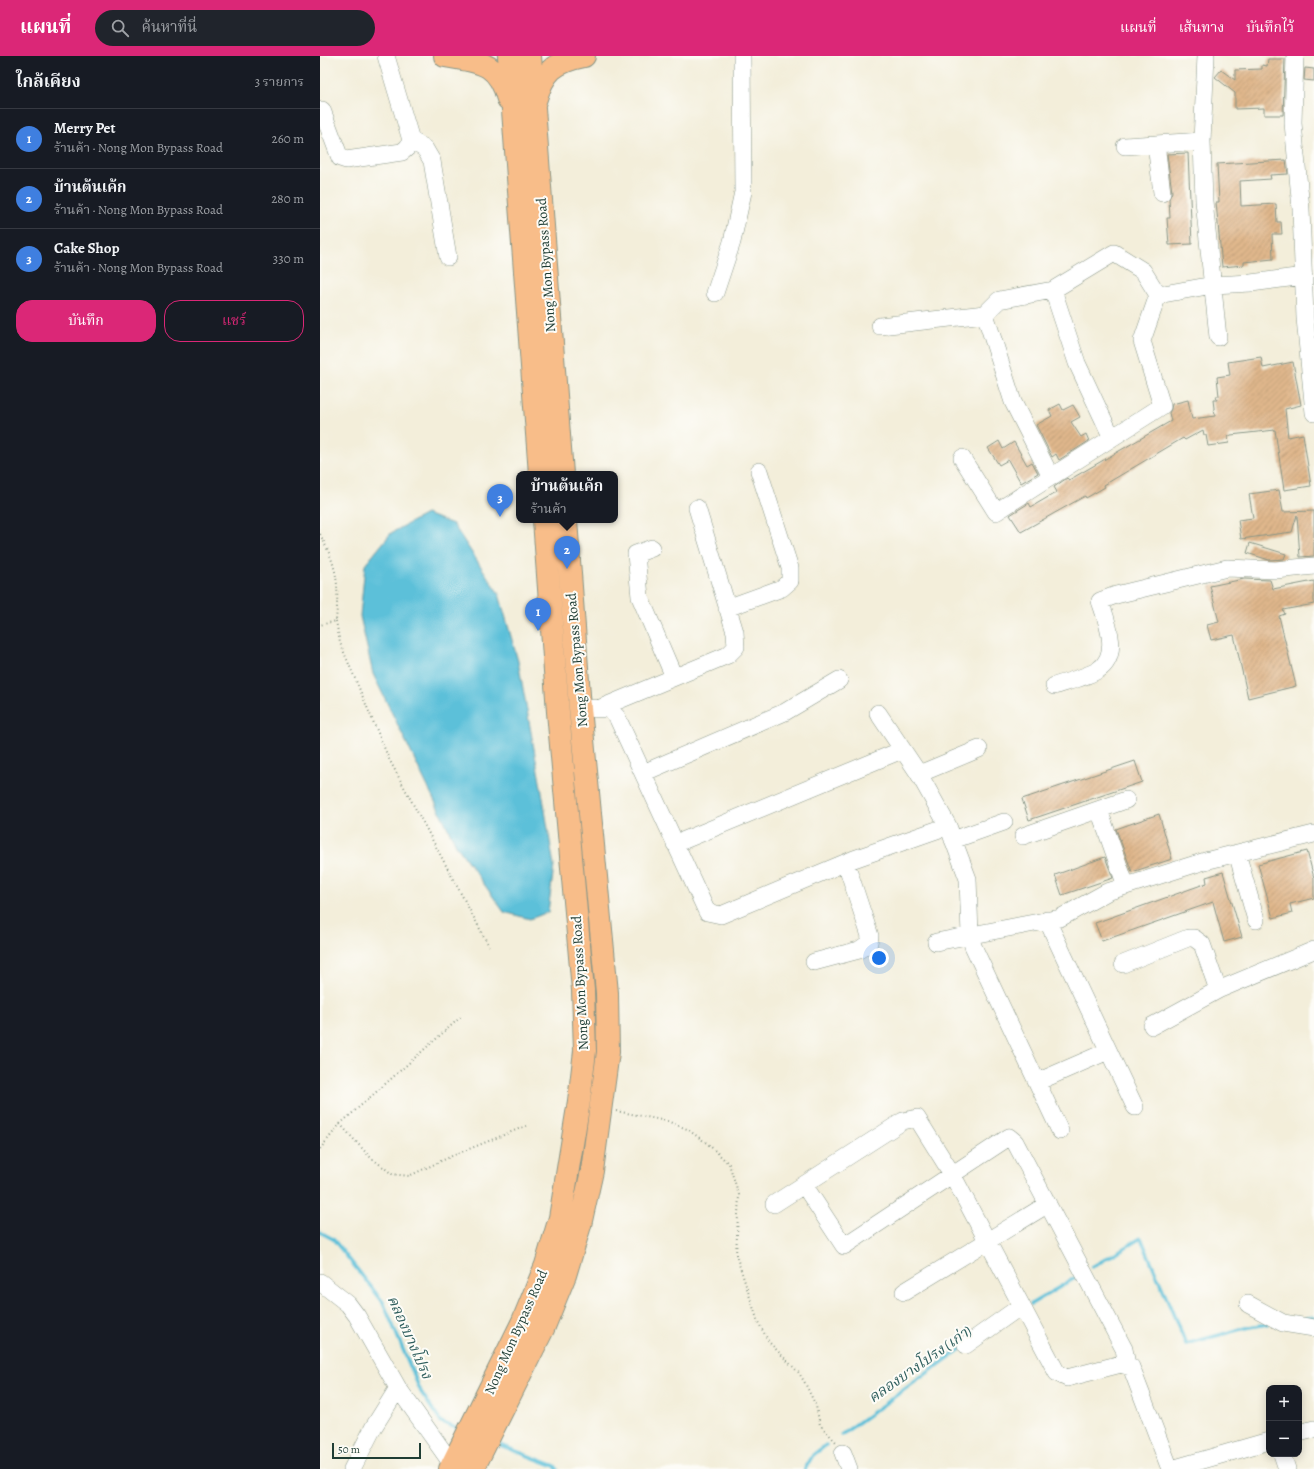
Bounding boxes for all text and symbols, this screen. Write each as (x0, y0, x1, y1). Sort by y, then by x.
search box (95, 10, 375, 46)
text: แผนที่ (20, 14, 71, 40)
icon: search (109, 17, 131, 39)
text: ค้นหาที่นี่ (141, 17, 197, 37)
text: แผนที่ (1120, 18, 1157, 37)
text: เส้นทาง (1179, 18, 1224, 37)
text: บันทึกไว้ (1246, 18, 1294, 37)
text: ใกล้เคียง (16, 70, 81, 93)
text: 3 รายการ (255, 73, 304, 90)
text: Merry Pet (54, 118, 115, 138)
text: 1 (27, 130, 31, 147)
text: 260 m (271, 130, 304, 147)
text: ร้านค้า · Nong Mon Bypass Road (54, 139, 223, 156)
text: บ้านต้นเค้ก (54, 177, 127, 197)
text: 2 (26, 190, 32, 207)
text: 280 m (271, 190, 304, 207)
street label: Nong Mon Bypass Road (532, 197, 560, 333)
text: ร้านค้า · Nong Mon Bypass Road (54, 201, 223, 218)
text: Cake Shop (54, 238, 119, 258)
text: 3 (26, 250, 32, 267)
text: 330 m (273, 250, 304, 267)
text: ร้านค้า · Nong Mon Bypass Road (54, 259, 223, 276)
button: บันทึก (16, 300, 156, 342)
button: แชร์ (164, 300, 304, 342)
popup (516, 471, 618, 523)
text: บ้านต้นเค้ก (531, 476, 603, 496)
pin: 3 (487, 484, 513, 517)
text: ร้านค้า (531, 500, 567, 517)
pin: 2 (554, 536, 580, 569)
street label: Nong Mon Bypass Road (562, 592, 592, 728)
pin: 1 (525, 598, 551, 631)
street label: Nong Mon Bypass Road (567, 915, 593, 1051)
your location (869, 948, 889, 968)
street label: Nong Mon Bypass Road (480, 1266, 552, 1397)
water label: คลองบางโปรง (383, 1292, 438, 1382)
water label: คลองบางโปรง (เก่า) (864, 1320, 976, 1407)
map controls (1266, 1385, 1302, 1457)
button: + (1266, 1385, 1302, 1421)
button: − (1266, 1421, 1302, 1457)
scale bar (332, 1441, 421, 1460)
text: 50 m (338, 1442, 360, 1457)

